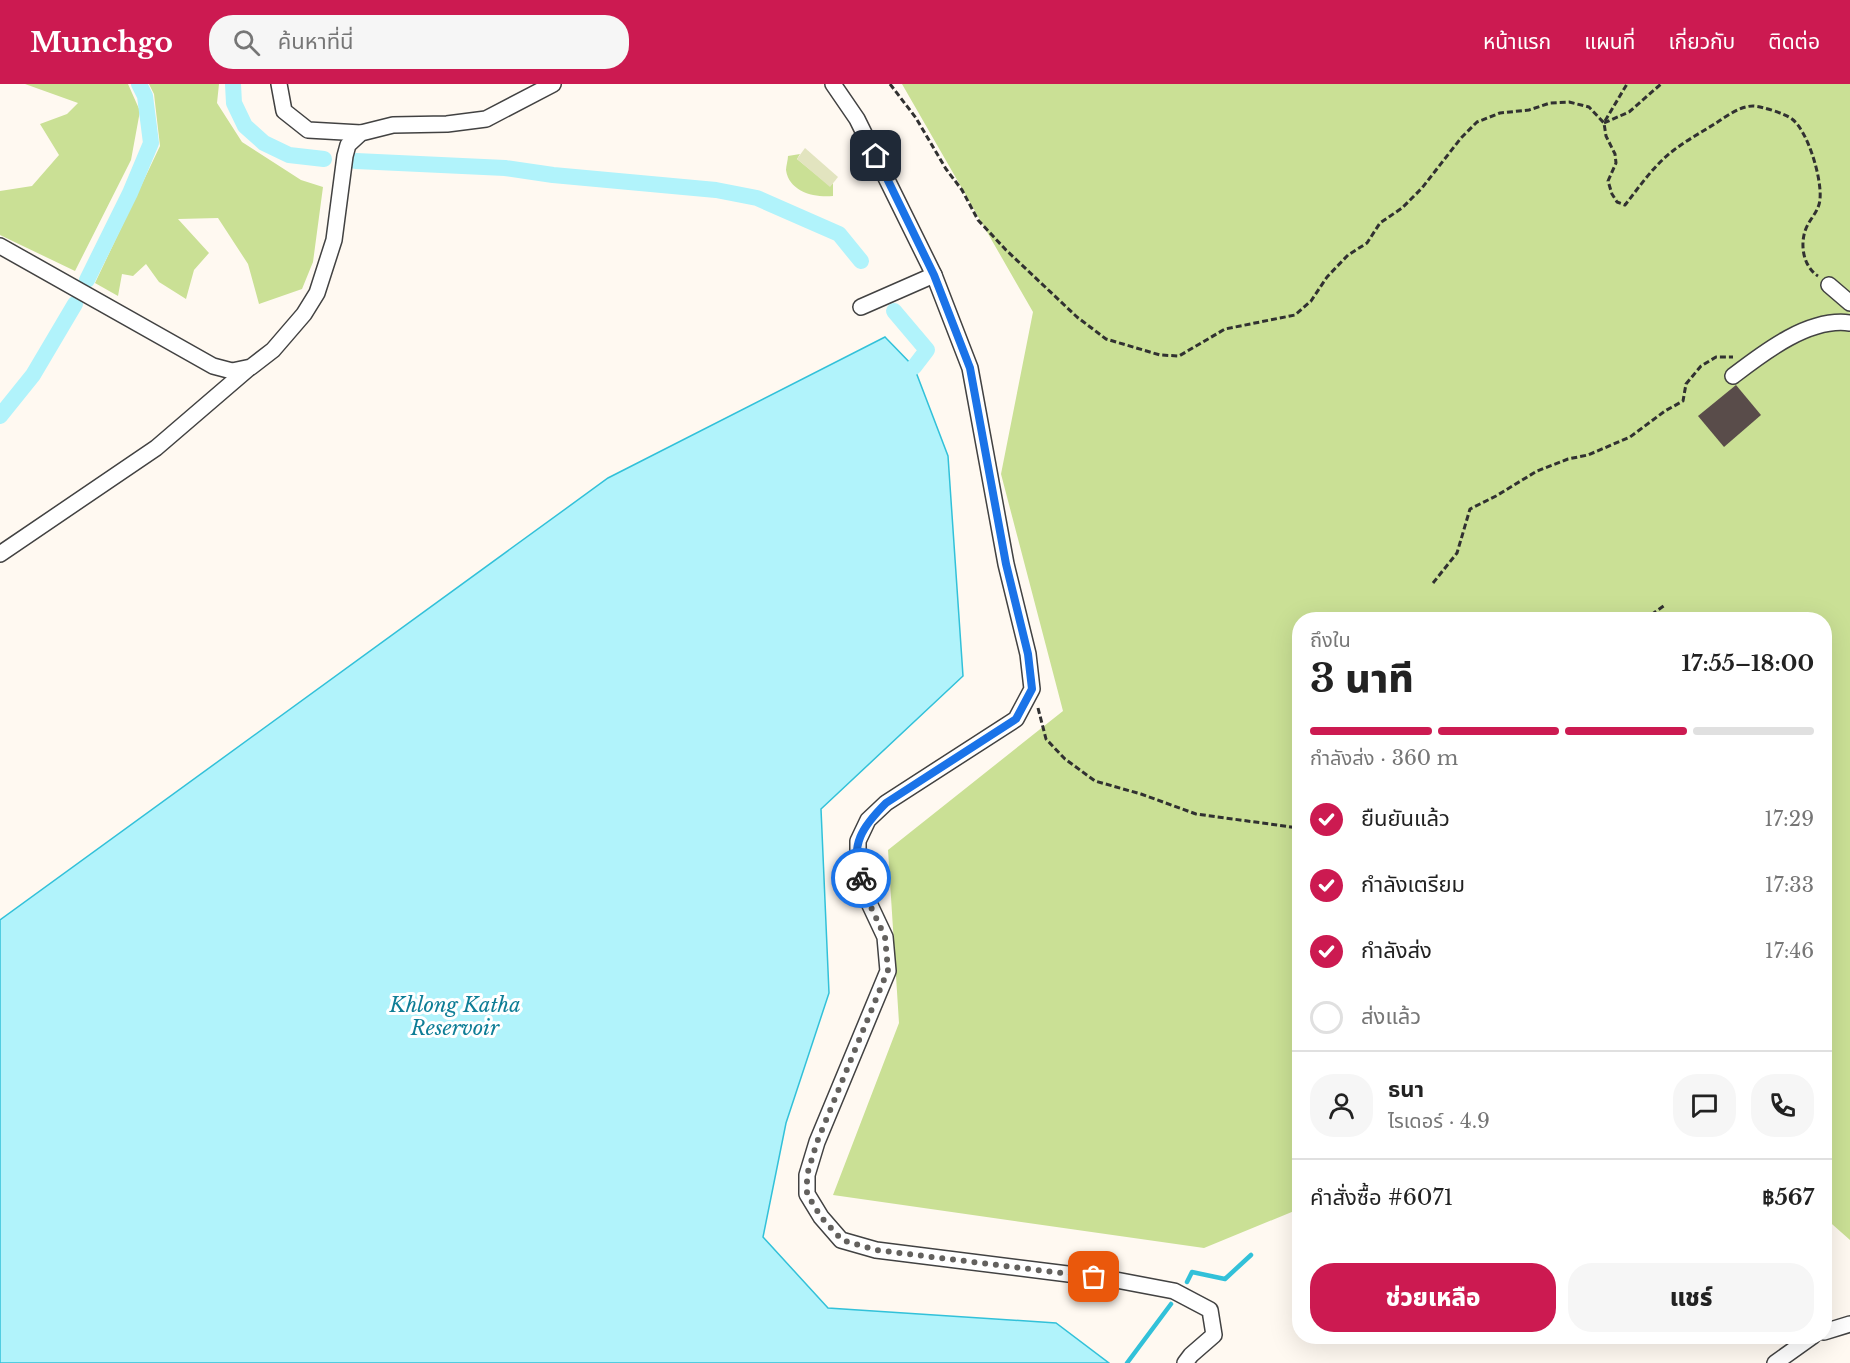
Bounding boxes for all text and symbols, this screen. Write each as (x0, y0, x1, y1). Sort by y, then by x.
search box (209, 15, 629, 69)
text: Munchgo (30, 25, 173, 60)
icon: search (230, 26, 263, 59)
text: ค้นหาที่นี่ (278, 28, 354, 55)
text: หน้าแรก (1483, 29, 1551, 55)
text: แผนที่ (1584, 29, 1635, 55)
text: เกี่ยวกับ (1668, 29, 1735, 55)
text: ติดต่อ (1768, 29, 1820, 55)
pin (850, 130, 901, 181)
icon: home (859, 139, 892, 172)
text: ถึงใน (1310, 628, 1351, 652)
text: 17:55–18:00 (1682, 650, 1814, 677)
text: 3 นาที (1310, 654, 1414, 703)
text: กำลังส่ง · 360 m (1310, 746, 1458, 770)
icon: check (1310, 803, 1343, 836)
text: ยืนยันแล้ว (1361, 805, 1450, 832)
text: 17:29 (1764, 807, 1814, 831)
courier (831, 848, 891, 908)
icon: bike (845, 862, 878, 895)
icon: check (1310, 869, 1343, 902)
text: กำลังเตรียม (1361, 871, 1465, 898)
text: 17:33 (1765, 873, 1814, 897)
icon: check (1310, 935, 1343, 968)
text: กำลังส่ง (1361, 937, 1432, 964)
text: 17:46 (1765, 939, 1814, 963)
water label: Khlong Katha Reservoir (388, 993, 521, 1040)
text: ส่งแล้ว (1361, 1003, 1421, 1030)
button: person (1310, 1074, 1373, 1137)
button: chat (1673, 1074, 1736, 1137)
button: phone (1751, 1074, 1814, 1137)
text: ธนา (1388, 1076, 1424, 1103)
text: ไรเดอร์ · 4.9 (1388, 1109, 1490, 1133)
text: คำสั่งซื้อ #6071 (1310, 1184, 1453, 1211)
text: ฿567 (1762, 1184, 1814, 1211)
pin (1068, 1251, 1119, 1302)
icon: bag (1077, 1260, 1110, 1293)
button: ช่วยเหลือ (1310, 1263, 1556, 1332)
button: แชร์ (1568, 1263, 1814, 1332)

